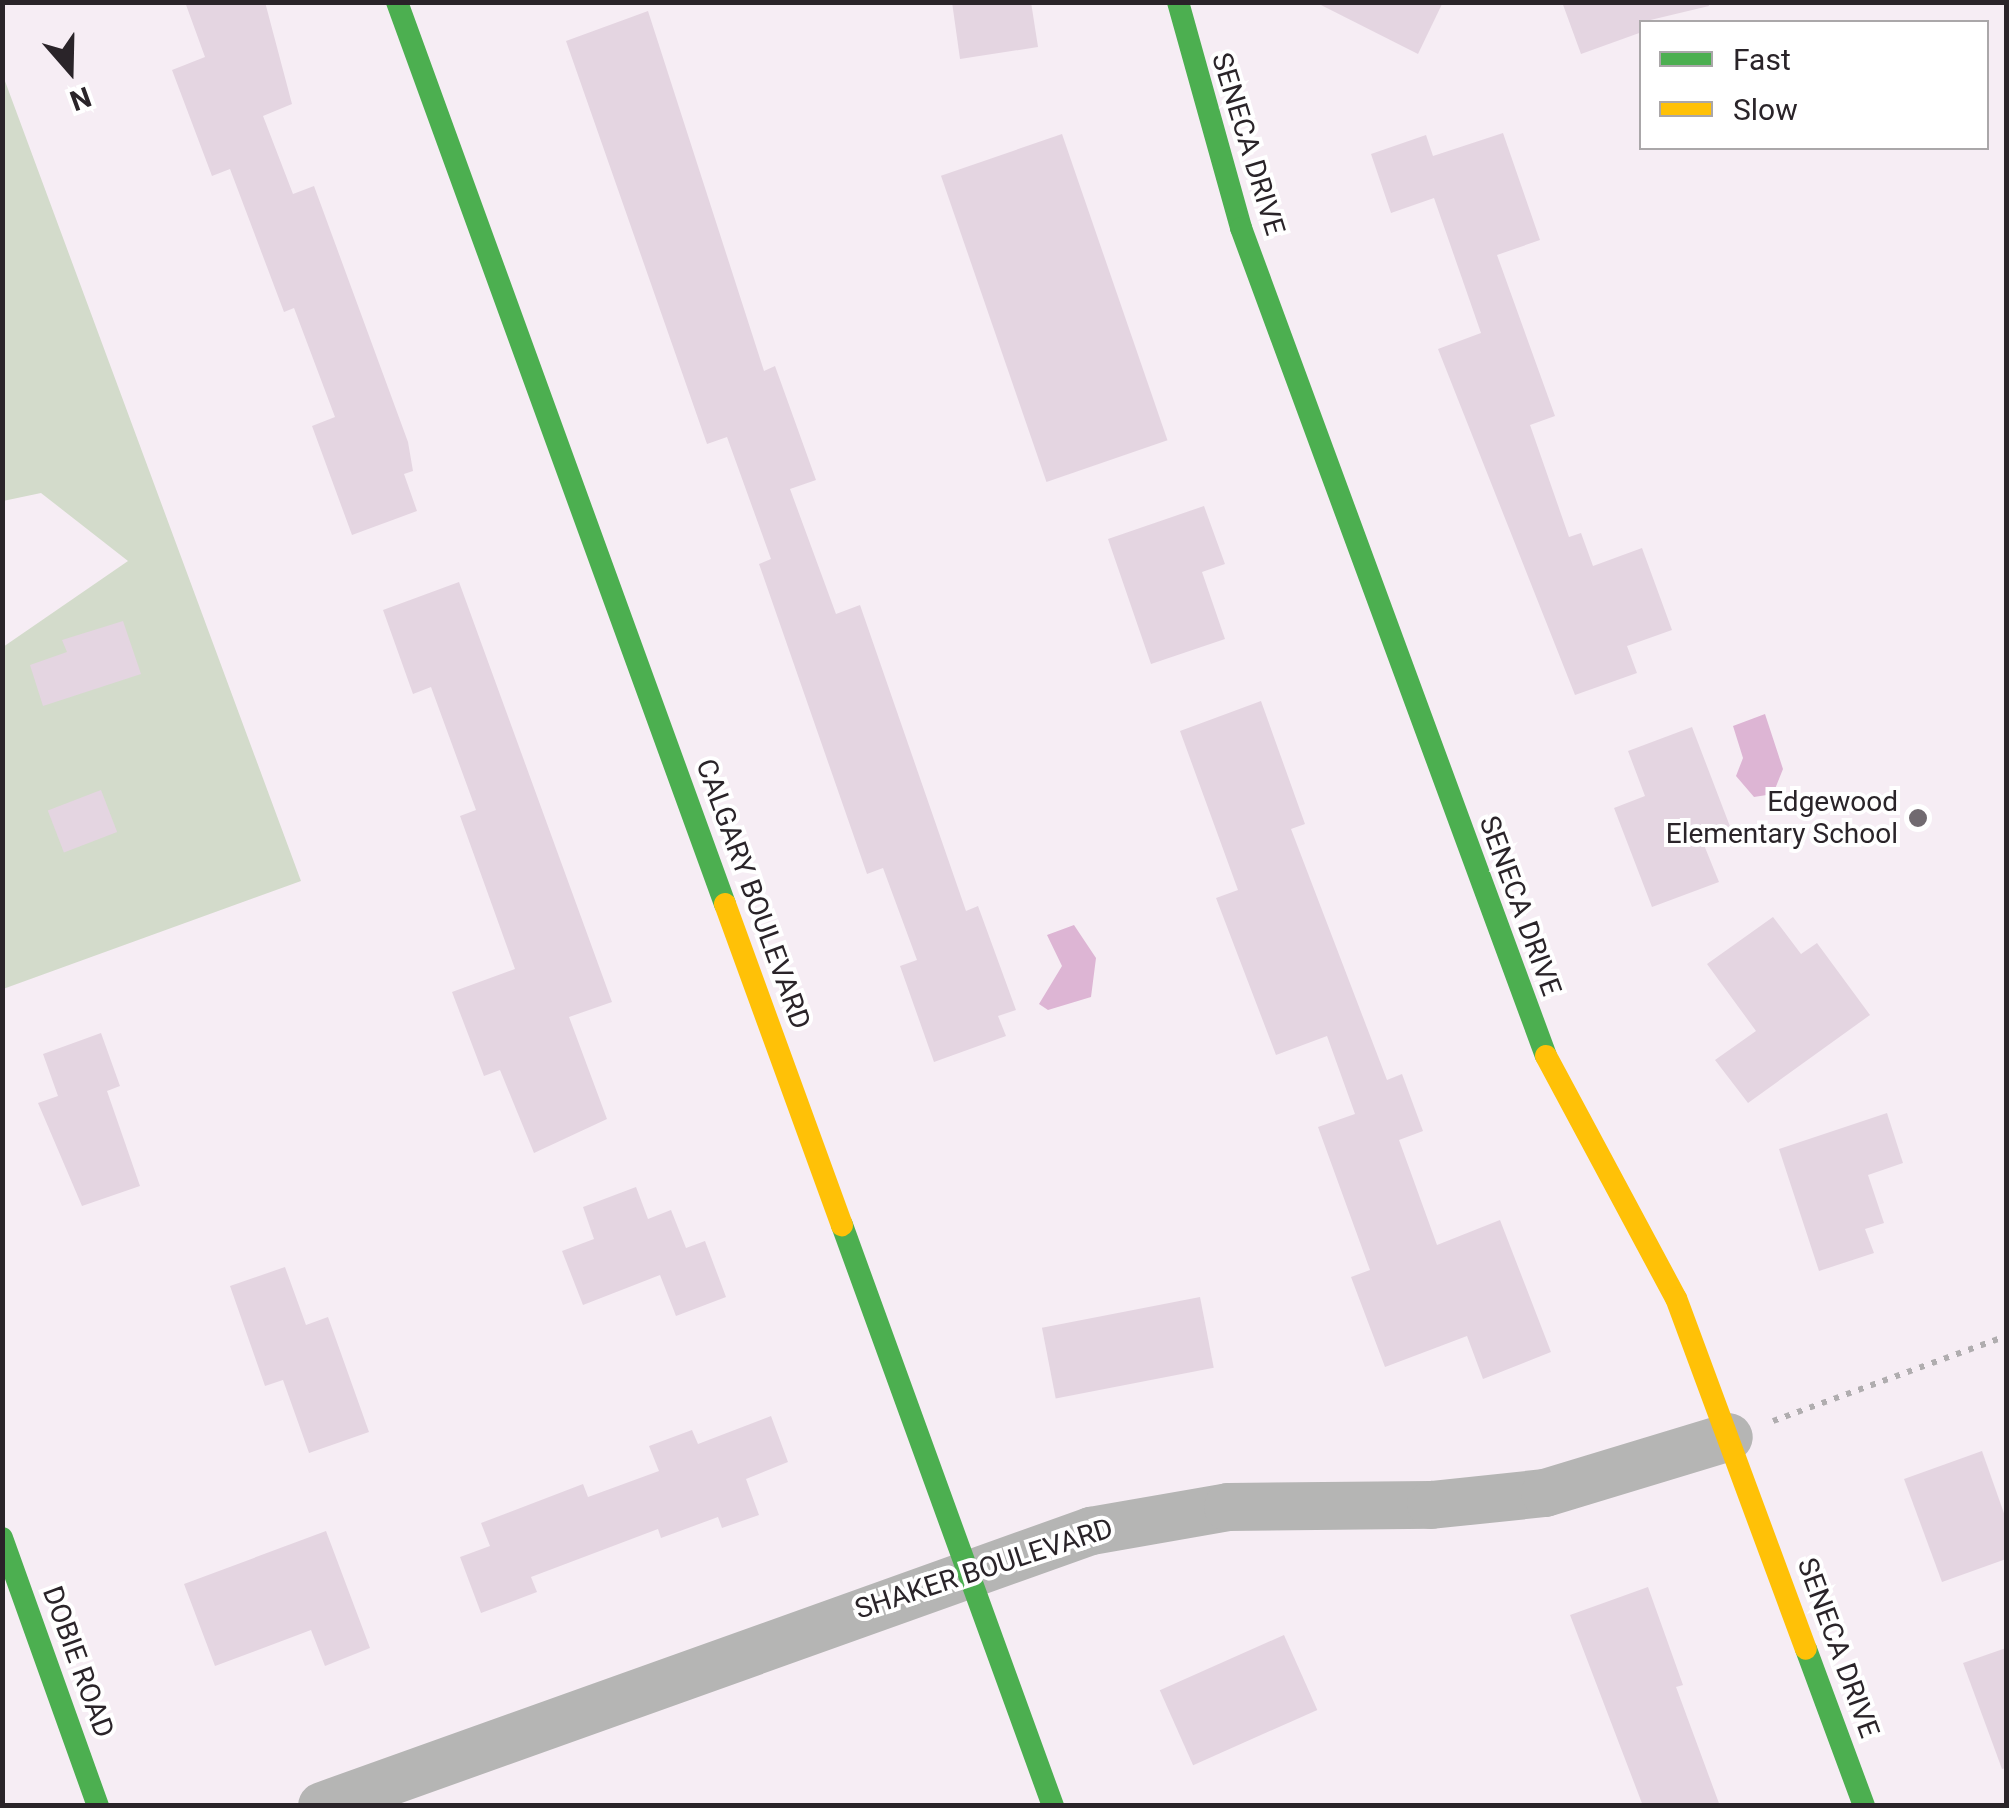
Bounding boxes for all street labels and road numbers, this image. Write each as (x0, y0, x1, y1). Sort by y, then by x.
street label: SENECA DRIVE (1204, 49, 1292, 239)
street label: CALGARY BOULEVARD (688, 754, 818, 1034)
street label: SENECA DRIVE (1472, 812, 1568, 1000)
street label: SHAKER BOULEVARD (851, 1511, 1117, 1627)
street label: SENECA DRIVE (1790, 1554, 1886, 1742)
street label: DOBIE ROAD (35, 1582, 121, 1742)

